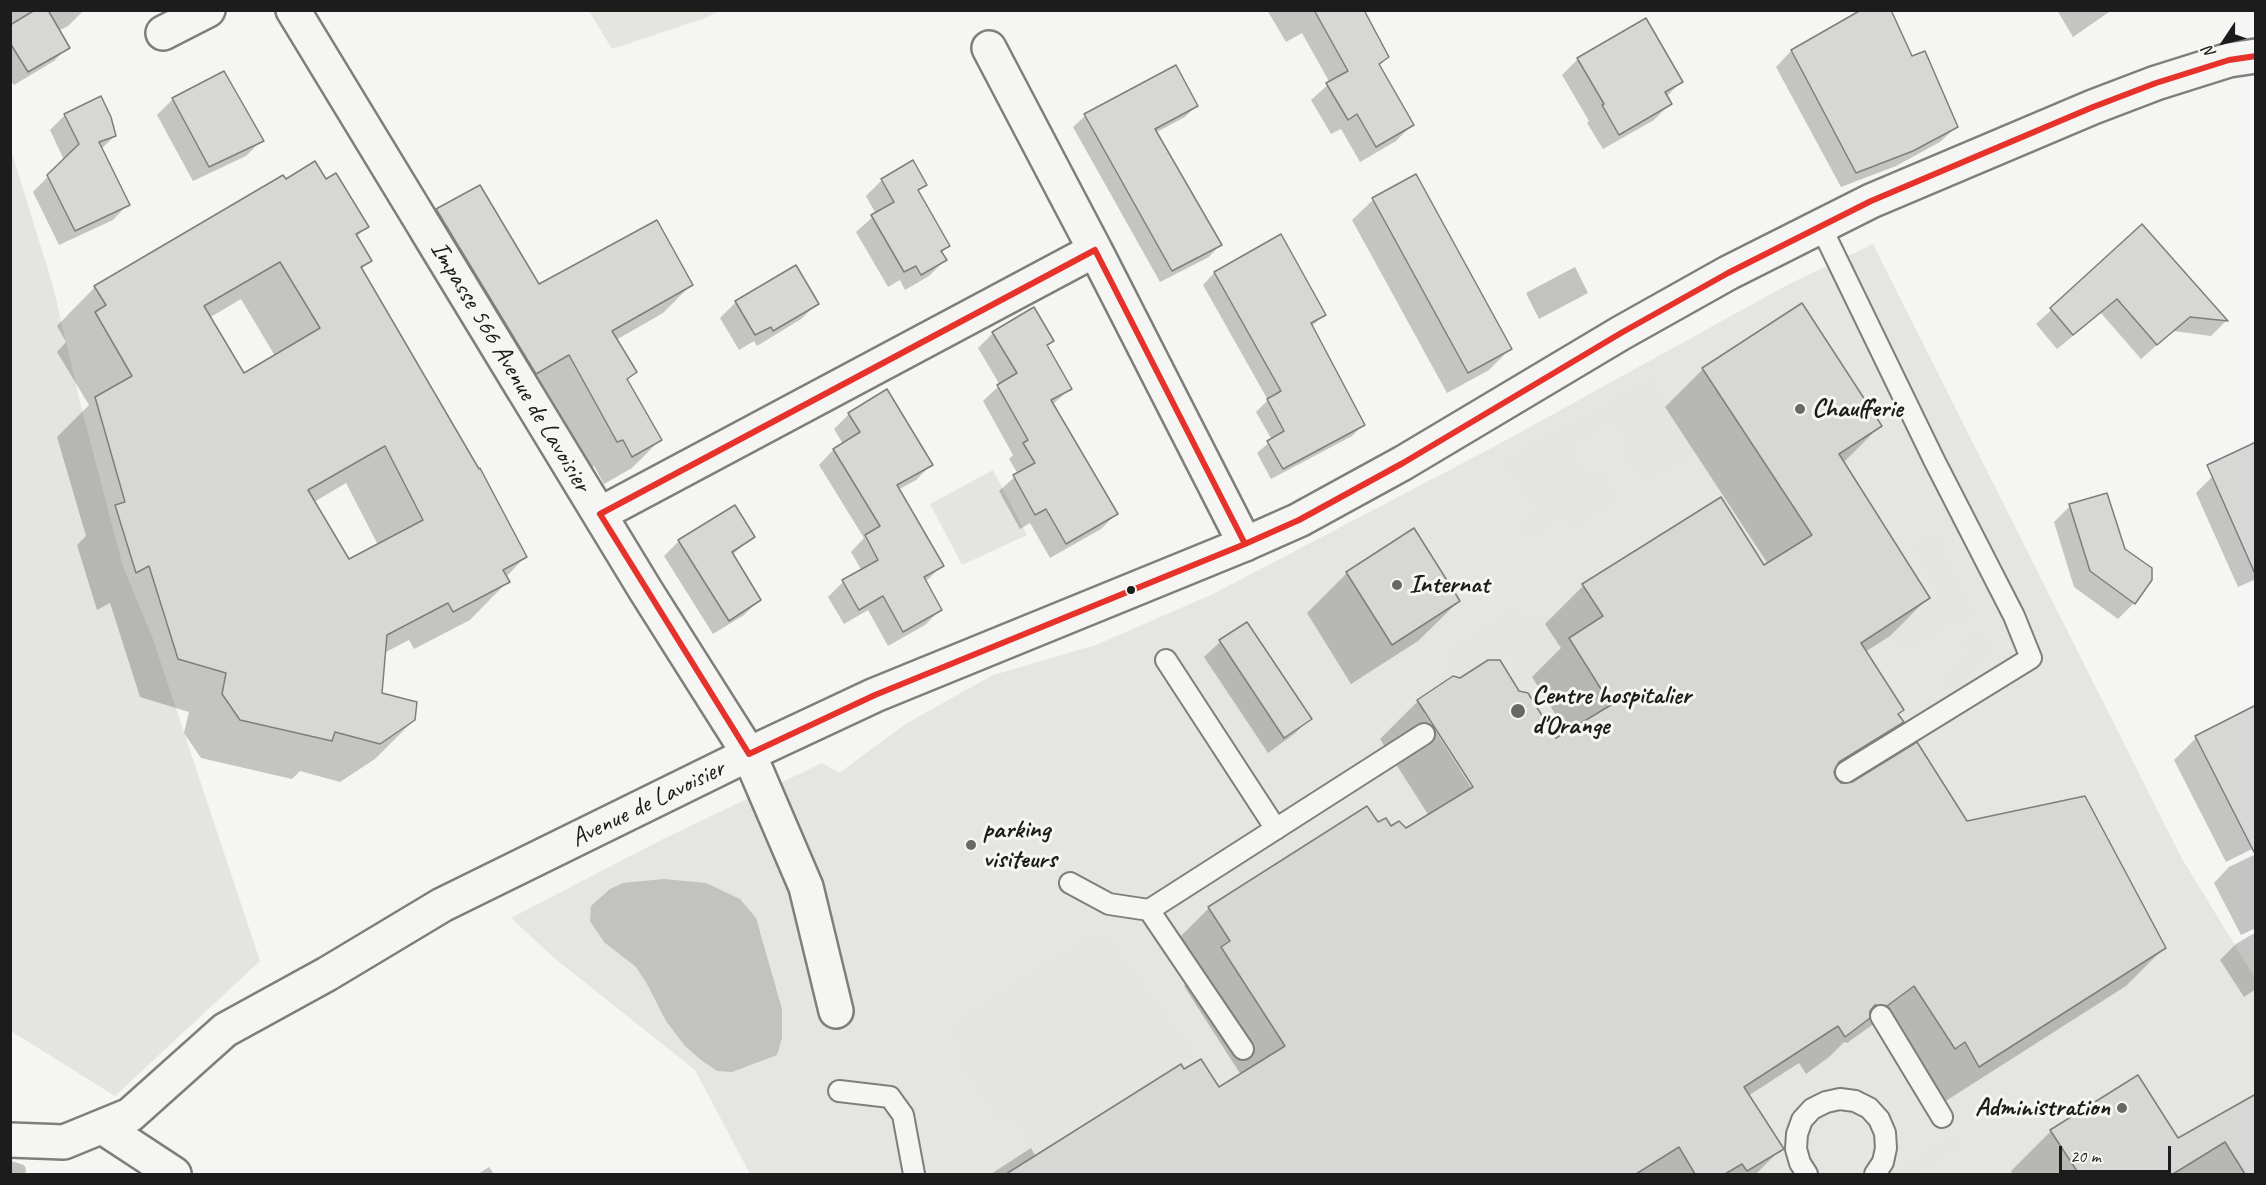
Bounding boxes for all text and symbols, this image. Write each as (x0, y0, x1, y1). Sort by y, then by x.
north arrow (2194, 12, 2254, 72)
text: N (2198, 43, 2220, 62)
street label: Impasse 566 Avenue de Lavoisier (423, 236, 597, 498)
place label: Chaufferie (1812, 393, 1903, 425)
marker: Chaufferie (1793, 402, 1807, 416)
place label: Internat (1409, 569, 1489, 601)
marker: Internat (1390, 578, 1404, 592)
unlabelled marker (1125, 584, 1137, 596)
place label: Centre hospitalier d'Orange (1532, 680, 1691, 742)
marker: Centre hospitalier d'Orange (1509, 702, 1527, 720)
street label: Avenue de Lavoisier (566, 753, 730, 855)
place label: parking visiteurs (983, 814, 1057, 876)
marker: parking visiteurs (964, 838, 978, 852)
place label: Administration (1975, 1092, 2110, 1124)
marker: Administration (2115, 1101, 2129, 1115)
scale bar (2062, 1134, 2174, 1172)
text: 20 m (2070, 1145, 2101, 1167)

